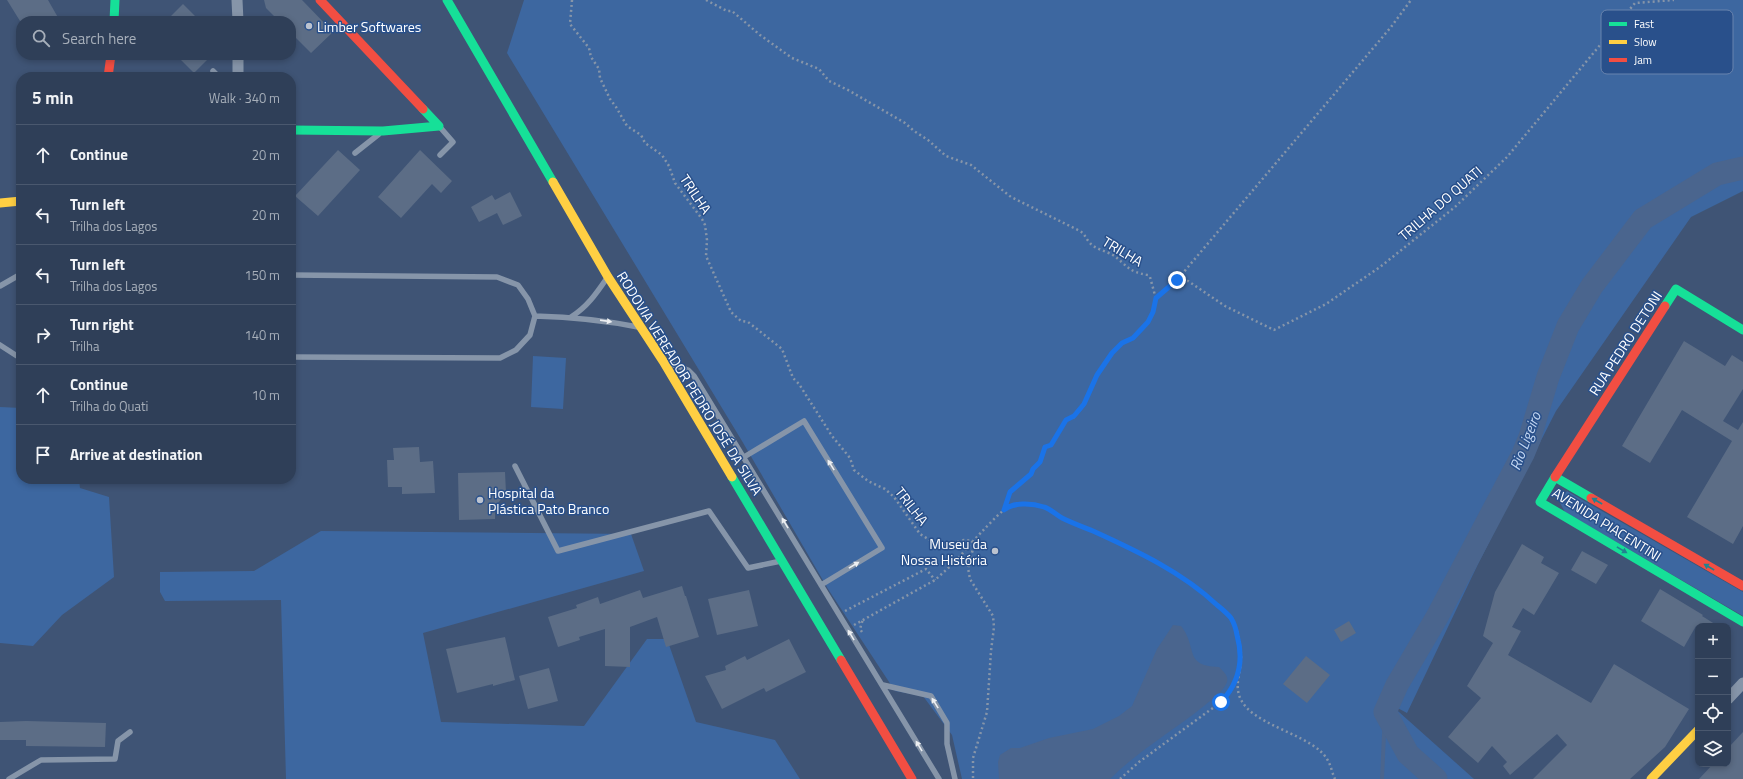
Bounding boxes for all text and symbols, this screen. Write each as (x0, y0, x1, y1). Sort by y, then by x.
legend (1601, 10, 1733, 74)
search box (16, 16, 296, 60)
place label: Limber Softwares (317, 16, 421, 37)
text: Fast (1634, 16, 1654, 32)
marker: Limber Softwares (304, 21, 314, 31)
icon: search (30, 27, 52, 49)
text: Search here (62, 27, 136, 50)
text: Slow (1634, 34, 1657, 50)
text: Jam (1634, 52, 1652, 68)
text: 5 min (32, 85, 73, 111)
text: Walk · 340 m (209, 88, 280, 108)
text: Continue (70, 143, 128, 166)
icon: ahead (32, 144, 54, 166)
text: 20 m (252, 145, 280, 165)
street label: TRILHA DO QUATI (1393, 161, 1487, 245)
street label: TRILHA (675, 170, 717, 219)
text: Turn left (70, 193, 125, 216)
icon: left (32, 204, 54, 226)
text: 20 m (252, 205, 280, 225)
text: Trilha dos Lagos (70, 216, 157, 236)
street label: TRILHA (1099, 231, 1148, 272)
text: Turn left (70, 253, 125, 276)
icon: left (32, 264, 54, 286)
text: 150 m (244, 265, 280, 285)
street label: RODOVIA VEREADOR PEDRO JOSÉ DA SILVA (612, 267, 768, 500)
route end (1168, 271, 1186, 289)
text: Trilha dos Lagos (70, 276, 157, 296)
street label: RUA PEDRO DETONI (1583, 287, 1667, 399)
text: Turn right (70, 313, 134, 336)
one-way arrow (600, 318, 612, 324)
icon: right (32, 324, 54, 346)
text: 140 m (244, 325, 280, 345)
text: Trilha (70, 336, 100, 356)
text: Continue (70, 373, 128, 396)
icon: ahead (32, 384, 54, 406)
text: 10 m (252, 385, 280, 405)
text: Trilha do Quati (70, 396, 148, 416)
water label: Rio Ligeiro (1503, 408, 1547, 474)
text: Arrive at destination (70, 443, 203, 466)
icon: arrive (32, 444, 54, 466)
one-way arrow (827, 459, 834, 471)
place label: Hospital da Plástica Pato Branco (488, 482, 609, 519)
street label: TRILHA (890, 482, 934, 530)
street label: AVENIDA PIACENTINI (1548, 482, 1666, 566)
marker: Hospital da Plástica Pato Branco (475, 495, 485, 505)
one-way arrow (1591, 498, 1603, 505)
one-way arrow (781, 517, 788, 529)
place label: Museu da Nossa História (901, 533, 987, 570)
marker: Museu da Nossa História (990, 546, 1000, 556)
one-way arrow (1616, 547, 1628, 554)
one-way arrow (849, 561, 859, 569)
one-way arrow (1703, 563, 1715, 570)
map controls (1695, 623, 1731, 767)
button: + (1695, 623, 1731, 659)
one-way arrow (847, 629, 854, 641)
button: − (1695, 659, 1731, 695)
route start (1212, 693, 1230, 711)
button: locate (1695, 695, 1731, 731)
one-way arrow (931, 698, 939, 708)
button: layers (1695, 731, 1731, 767)
one-way arrow (915, 740, 922, 752)

